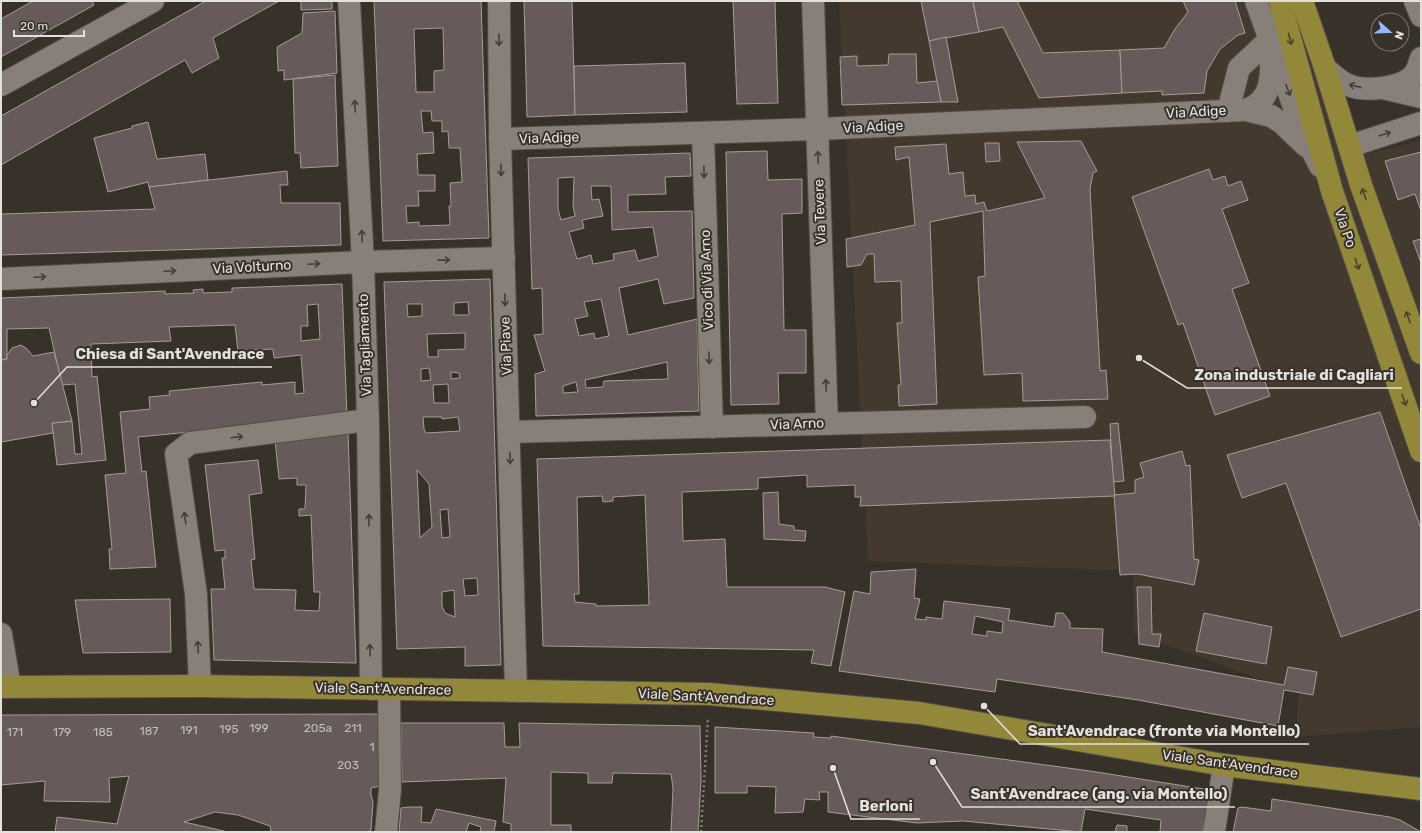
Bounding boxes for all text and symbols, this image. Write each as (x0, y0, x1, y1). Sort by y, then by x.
scale bar (14, 12, 84, 38)
north arrow (1370, 12, 1410, 52)
text: 20 m (20, 19, 48, 33)
text: N (1391, 29, 1406, 41)
one-way arrow (1287, 32, 1294, 45)
one-way arrow (495, 33, 503, 46)
one-way arrow (1348, 82, 1361, 90)
one-way arrow (1284, 84, 1292, 96)
one-way arrow (351, 100, 359, 113)
street label: Via Adige (1165, 102, 1227, 122)
street label: Via Adige (842, 117, 904, 137)
street label: Via Adige (518, 128, 580, 148)
one-way arrow (1379, 130, 1392, 137)
one-way arrow (814, 151, 822, 164)
one-way arrow (497, 163, 505, 176)
one-way arrow (700, 165, 708, 178)
street label: Via Tevere (810, 179, 830, 245)
one-way arrow (1360, 189, 1368, 201)
street label: Via Po (1330, 206, 1360, 250)
street label: Vico di Via Arno (697, 229, 717, 331)
one-way arrow (358, 230, 365, 243)
street label: Via Volturno (212, 256, 292, 278)
one-way arrow (437, 256, 450, 263)
one-way arrow (1354, 257, 1361, 270)
one-way arrow (307, 260, 320, 268)
one-way arrow (163, 267, 176, 274)
one-way arrow (33, 273, 46, 280)
street label: Via Tagliamento (355, 293, 375, 397)
one-way arrow (501, 293, 509, 306)
one-way arrow (1404, 310, 1411, 323)
street label: Via Piave (496, 316, 516, 376)
callout: Chiesa di Sant'Avendrace (67, 340, 272, 367)
text: Chiesa di Sant'Avendrace (76, 345, 265, 363)
one-way arrow (706, 351, 713, 364)
callout: Zona industriale di Cagliari (1187, 361, 1402, 388)
text: Zona industriale di Cagliari (1194, 366, 1394, 384)
one-way arrow (822, 379, 829, 392)
one-way arrow (1400, 394, 1408, 406)
street label: Via Arno (769, 415, 825, 433)
one-way arrow (230, 433, 243, 441)
one-way arrow (506, 451, 514, 464)
one-way arrow (181, 512, 189, 525)
one-way arrow (365, 514, 373, 527)
one-way arrow (194, 641, 202, 654)
one-way arrow (366, 644, 374, 657)
street label: Viale Sant'Avendrace (314, 679, 452, 699)
street label: Viale Sant'Avendrace (637, 685, 775, 709)
callout: Sant'Avendrace (fronte via Montello) (1020, 717, 1309, 744)
house number: 199 (249, 721, 269, 735)
house number: 205a (304, 721, 332, 735)
house number: 211 (344, 721, 362, 735)
house number: 195 (219, 722, 239, 736)
text: Sant'Avendrace (fronte via Montello) (1028, 722, 1301, 740)
house number: 191 (180, 723, 198, 737)
house number: 187 (140, 724, 158, 738)
house number: 171 (7, 725, 23, 739)
house number: 179 (53, 725, 71, 739)
house number: 185 (93, 725, 113, 739)
house number: 1 (369, 740, 375, 754)
street label: Viale Sant'Avendrace (1161, 746, 1299, 782)
house number: 203 (337, 758, 359, 772)
callout: Sant'Avendrace (ang. via Montello) (962, 780, 1235, 807)
text: Sant'Avendrace (ang. via Montello) (971, 785, 1228, 803)
callout: Berloni (851, 792, 920, 819)
text: Berloni (859, 797, 913, 815)

